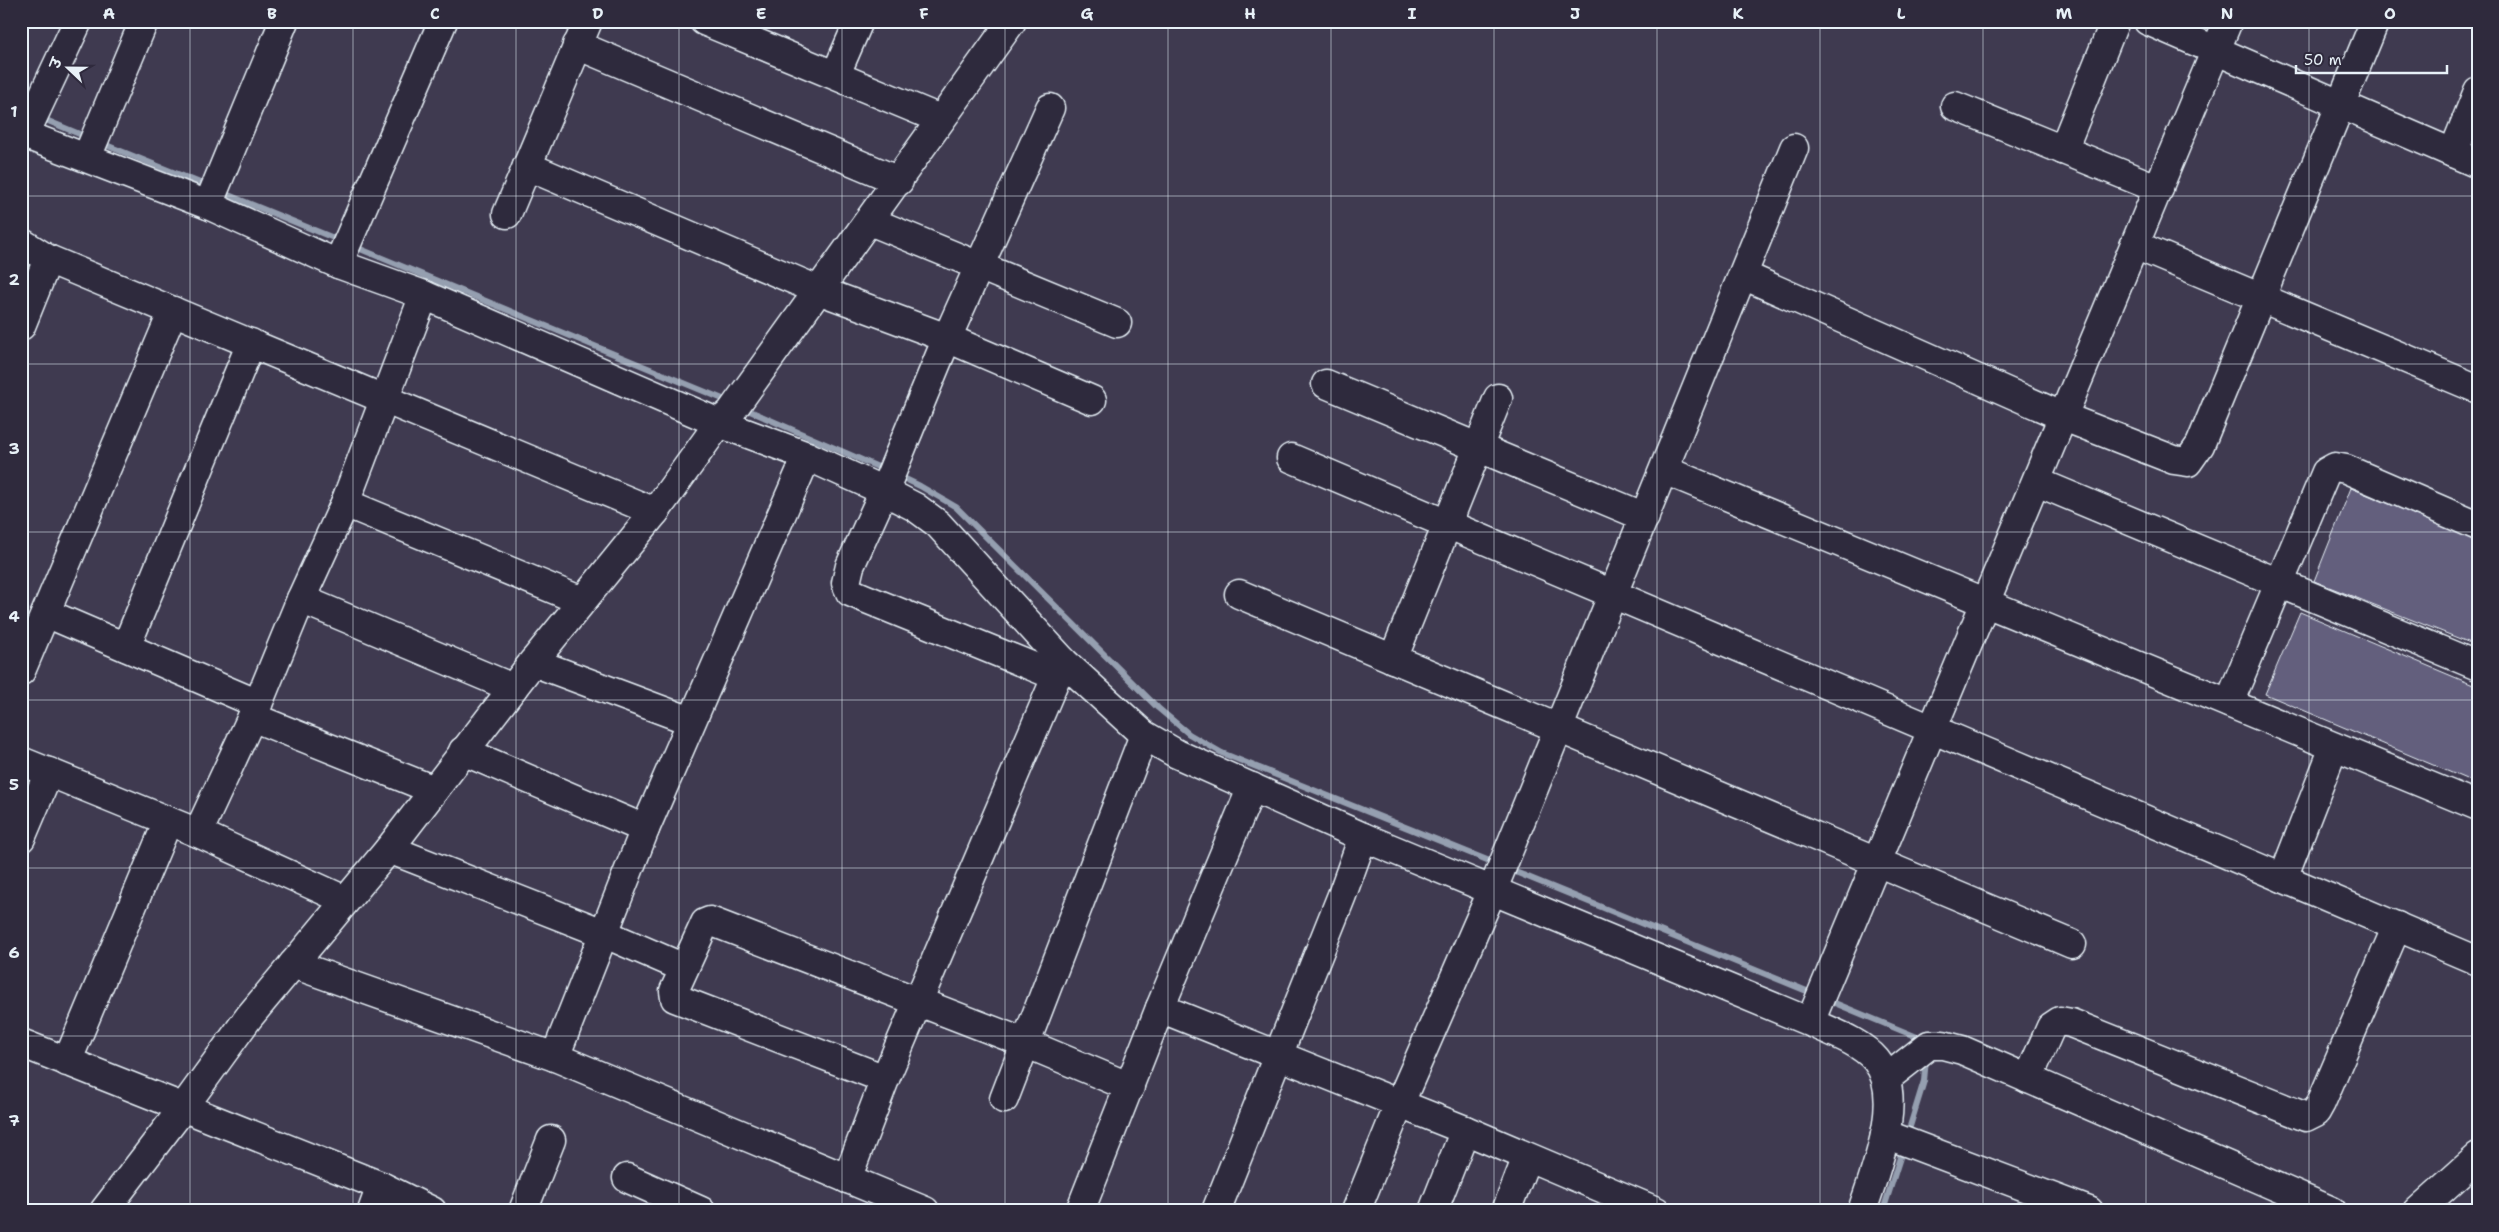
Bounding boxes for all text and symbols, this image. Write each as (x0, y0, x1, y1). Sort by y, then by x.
text: A (103, 3, 115, 24)
text: B (267, 3, 277, 24)
text: C (430, 3, 440, 24)
text: D (592, 3, 604, 24)
text: E (756, 3, 766, 24)
text: F (919, 3, 929, 24)
text: G (1081, 3, 1094, 24)
text: H (1244, 3, 1256, 24)
text: I (1408, 3, 1417, 24)
text: J (1570, 3, 1580, 24)
text: K (1733, 3, 1744, 24)
text: L (1897, 3, 1906, 24)
text: M (2056, 3, 2073, 24)
text: N (2221, 3, 2233, 24)
text: O (2384, 3, 2396, 24)
north arrow (42, 42, 92, 92)
scale bar (2296, 42, 2448, 74)
text: 50 m (2304, 50, 2342, 70)
text: उ (45, 54, 67, 73)
text: 1 (10, 101, 18, 122)
text: 2 (8, 269, 20, 290)
text: 3 (8, 438, 20, 459)
text: 4 (8, 606, 20, 627)
text: 5 (9, 774, 19, 795)
text: 6 (8, 942, 20, 963)
text: 7 (8, 1110, 20, 1131)

